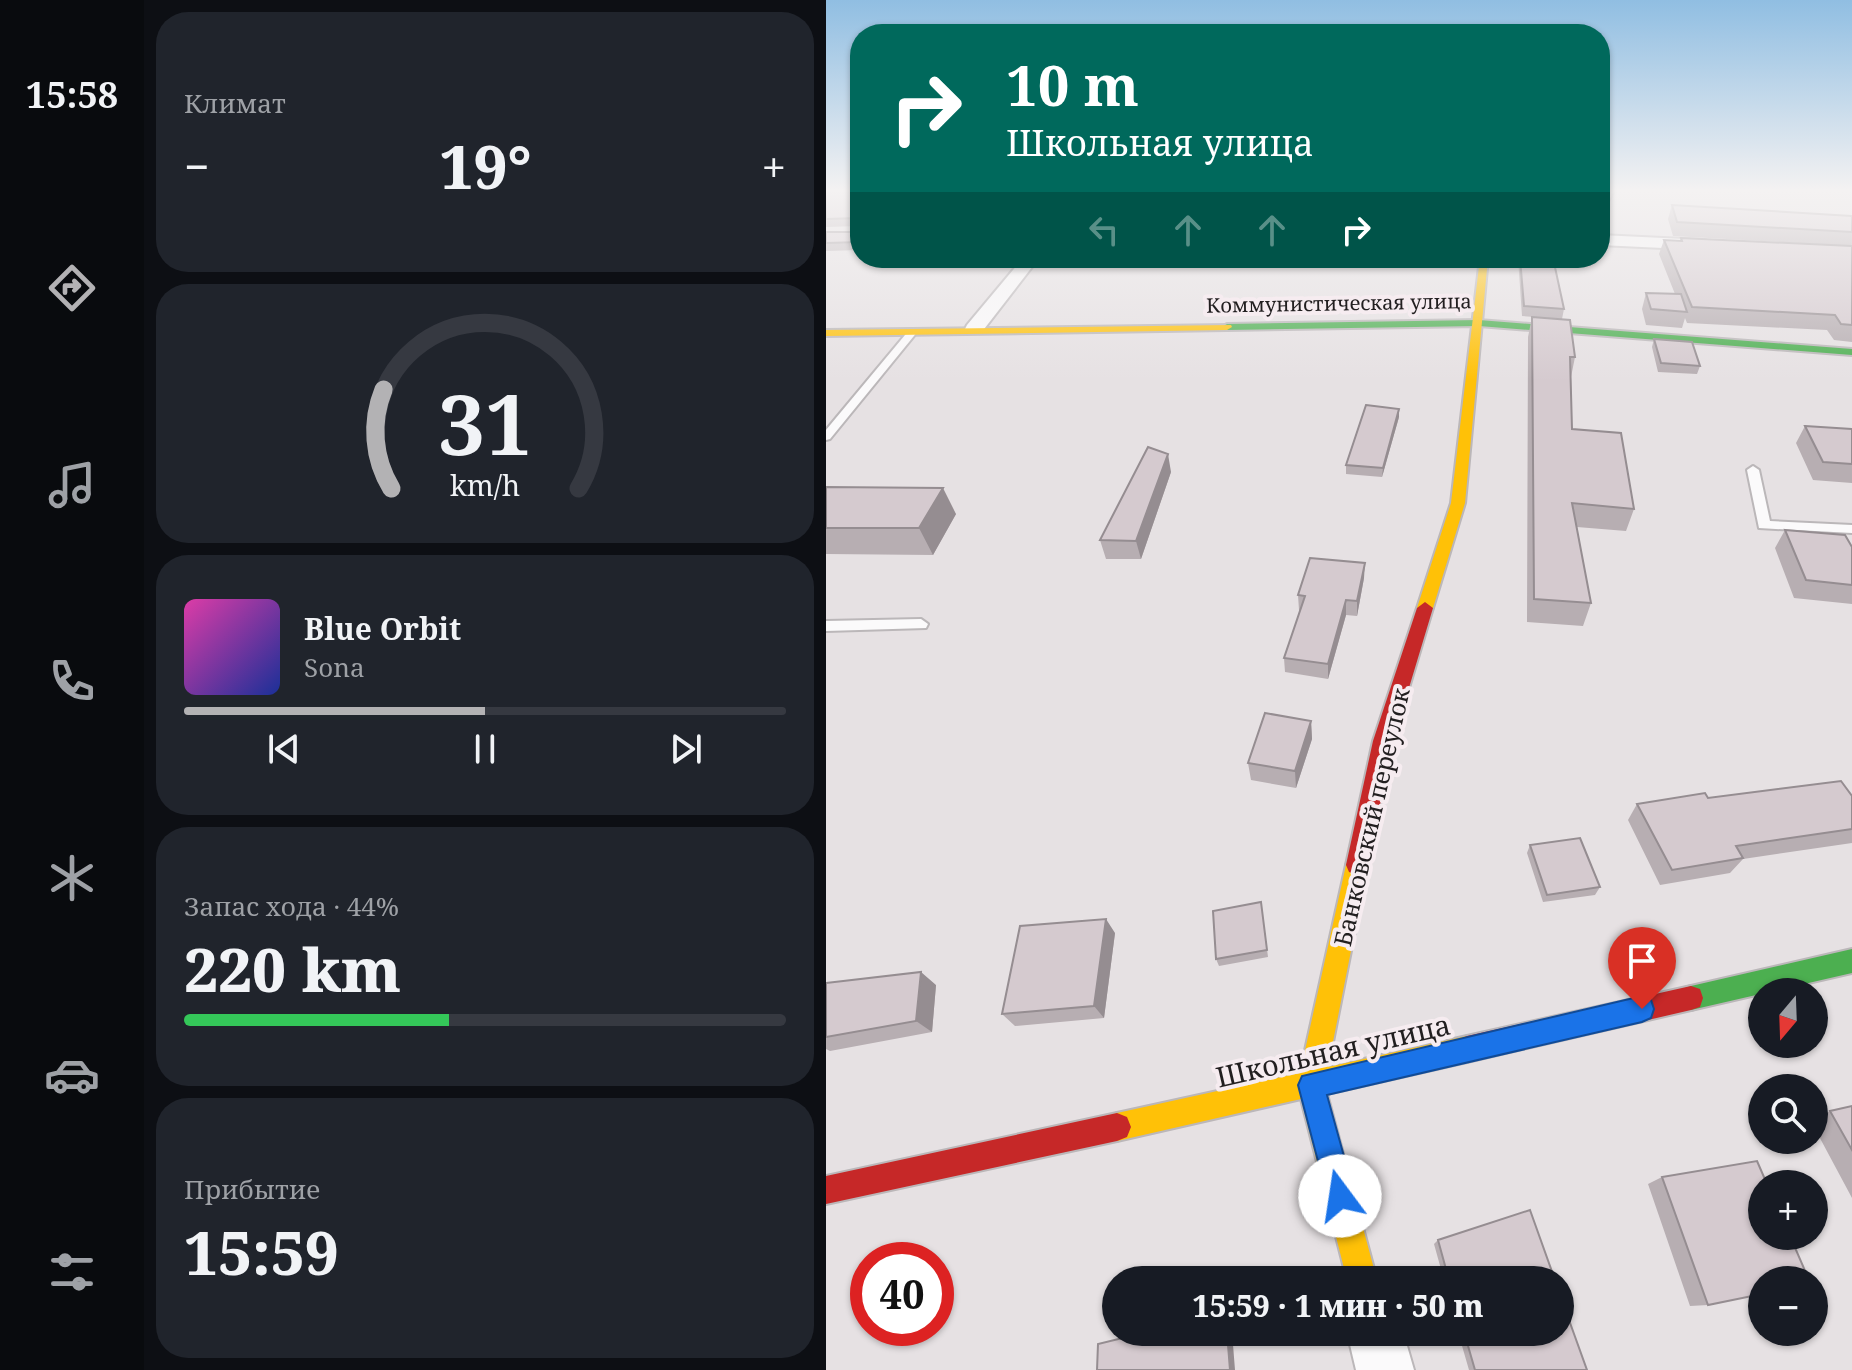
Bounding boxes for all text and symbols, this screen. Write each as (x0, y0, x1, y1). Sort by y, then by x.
text: 10 m (1006, 46, 1139, 122)
icon: right (874, 56, 978, 160)
text: 15:58 (26, 70, 118, 119)
text: Климат (184, 85, 286, 121)
text: Школьная улица (1006, 118, 1314, 167)
text: 19° (439, 125, 531, 207)
text: − (184, 136, 209, 196)
text: + (761, 136, 786, 196)
icon: left (1082, 208, 1126, 252)
icon: ahead (1166, 208, 1210, 252)
icon: ahead (1250, 208, 1294, 252)
icon: right (1334, 208, 1378, 252)
icon: directions (44, 260, 100, 316)
street label: Коммунистическая улица (1206, 287, 1472, 319)
text: 31 (438, 366, 532, 479)
icon: music (44, 457, 100, 513)
text: km/h (450, 466, 520, 505)
text: Blue Orbit (304, 608, 461, 649)
text: Sona (304, 649, 365, 685)
icon: phone (44, 653, 100, 709)
street label: Банковский переулок (1325, 684, 1417, 949)
icon: previous (262, 727, 306, 771)
icon: pause (463, 727, 507, 771)
icon: next (664, 727, 708, 771)
icon: climate (44, 850, 100, 906)
text: Запас хода · 44% (184, 888, 399, 924)
pin (1608, 927, 1676, 1009)
text: 220 km (184, 928, 401, 1010)
icon: arrive (1620, 939, 1664, 983)
north arrow (1748, 978, 1828, 1058)
map controls (1748, 978, 1828, 1346)
street label: Школьная улица (1212, 1005, 1454, 1095)
icon: car (44, 1047, 100, 1103)
button: search (1748, 1074, 1828, 1154)
position arrow (1298, 1154, 1382, 1238)
button: + (1748, 1170, 1828, 1250)
text: Прибытие (184, 1171, 320, 1207)
text: 15:59 (184, 1211, 339, 1293)
speed limit sign: 40 (850, 1242, 954, 1346)
icon: filters (44, 1244, 100, 1300)
button: − (1748, 1266, 1828, 1346)
text: 15:59 · 1 мин · 50 m (1192, 1285, 1484, 1326)

